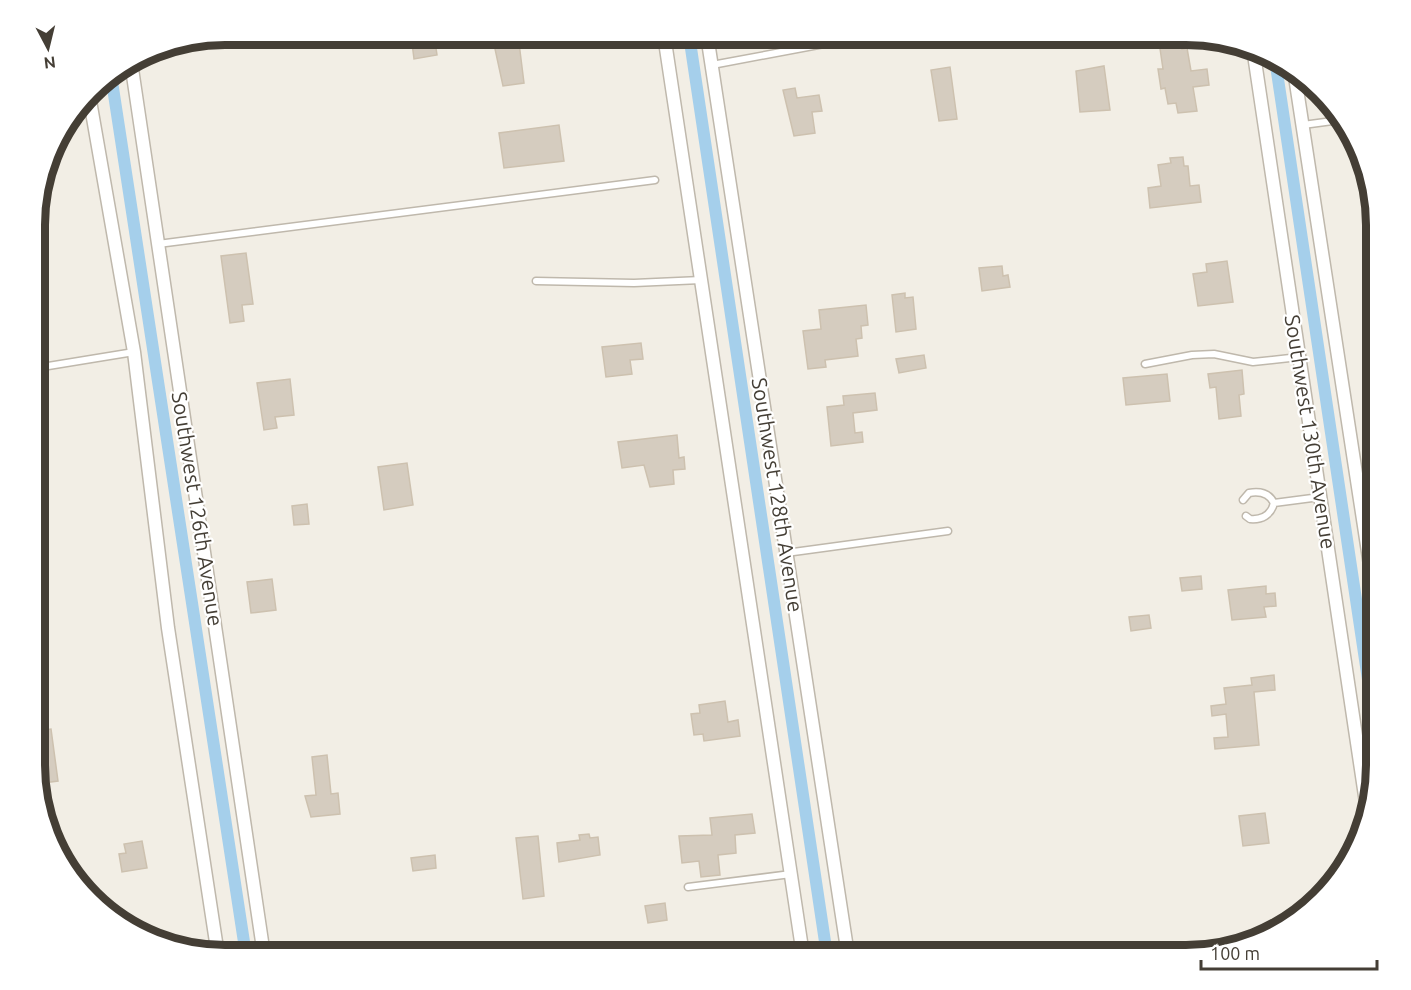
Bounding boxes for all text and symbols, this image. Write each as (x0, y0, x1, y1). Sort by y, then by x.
north arrow (18, 18, 78, 78)
text: N (43, 53, 57, 73)
street label: Southwest 130th Avenue (1281, 313, 1341, 551)
street label: Southwest 128th Avenue (748, 376, 808, 614)
street label: Southwest 126th Avenue (168, 390, 228, 628)
scale bar (1201, 933, 1376, 971)
text: 100 m (1210, 943, 1260, 963)

